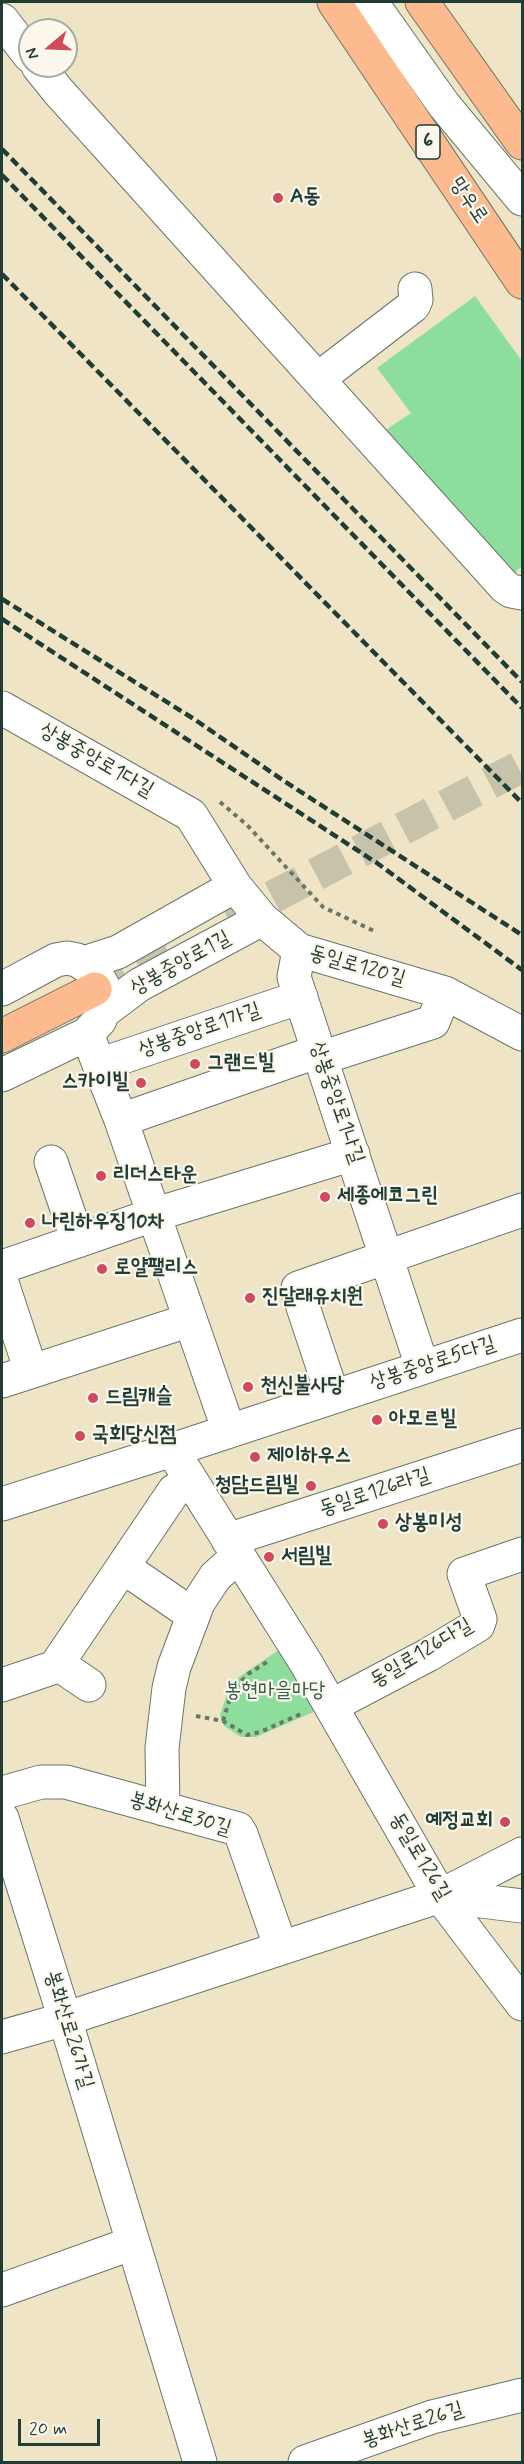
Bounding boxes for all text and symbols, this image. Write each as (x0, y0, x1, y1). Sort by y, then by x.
north arrow (18, 18, 78, 78)
text: N (21, 45, 44, 62)
road number: 6 (416, 125, 440, 159)
street label: 망우로 (443, 173, 493, 229)
place label: A동 (290, 185, 321, 211)
marker: A동 (271, 191, 285, 205)
street label: 상봉중앙로1다길 (34, 718, 158, 804)
street label: 상봉중앙로1길 (126, 926, 236, 1002)
street label: 동일로120길 (306, 941, 408, 993)
street label: 상봉중앙로1가길 (136, 998, 264, 1064)
street label: 상봉중앙로1나길 (303, 1039, 369, 1167)
place label: 그랜드빌 (207, 1051, 275, 1077)
marker: 그랜드빌 (188, 1057, 202, 1071)
place label: 스카이빌 (61, 1070, 129, 1096)
marker: 스카이빌 (134, 1076, 148, 1090)
place label: 리더스타운 (113, 1163, 197, 1189)
marker: 리더스타운 (94, 1169, 108, 1183)
place label: 세종에코그린 (337, 1184, 438, 1210)
marker: 세종에코그린 (318, 1190, 332, 1204)
place label: 나린하우징10차 (42, 1210, 165, 1236)
marker: 나린하우징10차 (23, 1216, 37, 1230)
place label: 로얄팰리스 (114, 1256, 198, 1282)
marker: 로얄팰리스 (95, 1262, 109, 1276)
place label: 진달래유치원 (262, 1285, 363, 1311)
marker: 진달래유치원 (243, 1291, 257, 1305)
street label: 상봉중앙로5다길 (367, 1332, 499, 1396)
place label: 천신불사당 (260, 1374, 344, 1400)
marker: 천신불사당 (241, 1380, 255, 1394)
place label: 드림캐슬 (105, 1385, 173, 1411)
marker: 드림캐슬 (86, 1391, 100, 1405)
place label: 아모르빌 (389, 1407, 457, 1433)
marker: 아모르빌 (370, 1413, 384, 1427)
place label: 국회당신점 (92, 1423, 176, 1449)
marker: 국회당신점 (73, 1429, 87, 1443)
place label: 제이하우스 (267, 1444, 351, 1470)
marker: 제이하우스 (248, 1450, 262, 1464)
street label: 동일로126라길 (316, 1463, 434, 1523)
place label: 청담드림빌 (215, 1473, 299, 1499)
marker: 청담드림빌 (304, 1479, 318, 1493)
place label: 상봉미성 (395, 1511, 463, 1537)
marker: 상봉미성 (376, 1517, 390, 1531)
place label: 서림빌 (281, 1544, 332, 1570)
marker: 서림빌 (262, 1550, 276, 1564)
street label: 동일로126다길 (366, 1614, 478, 1694)
park label: 봉현마을마당 (224, 1679, 326, 1705)
street label: 봉화산로30길 (126, 1787, 234, 1843)
street label: 동일로126길 (383, 1808, 455, 1906)
place label: 예정교회 (425, 1809, 493, 1835)
marker: 예정교회 (498, 1815, 512, 1829)
street label: 봉화산로26가길 (38, 1968, 98, 2092)
street label: 봉화산로26길 (359, 2398, 467, 2454)
scale bar (21, 2407, 104, 2445)
text: 20 m (29, 2417, 67, 2441)

